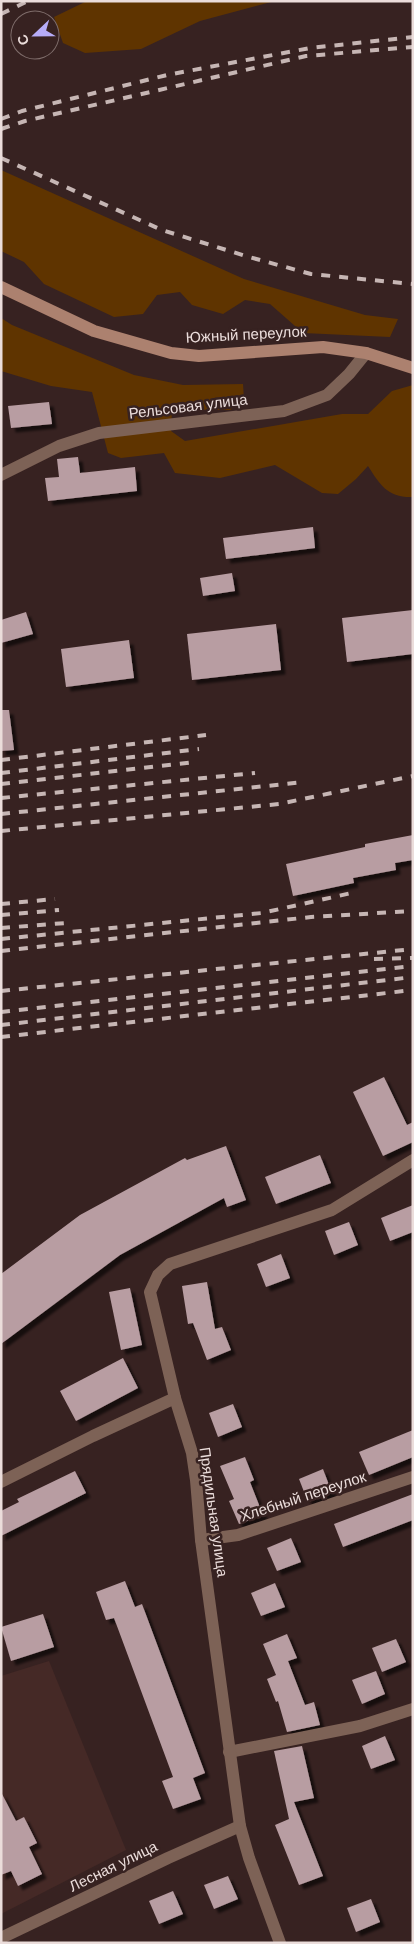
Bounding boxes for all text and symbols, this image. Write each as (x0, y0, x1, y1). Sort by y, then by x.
north arrow (10, 10, 60, 60)
text: С (14, 32, 32, 48)
street label: Южный переулок (185, 322, 307, 346)
street label: Рельсовая улица (128, 390, 249, 422)
street label: Прядильная улица (196, 1446, 232, 1579)
street label: Хлебный переулок (238, 1468, 368, 1524)
street label: Лесная улица (66, 1837, 160, 1895)

